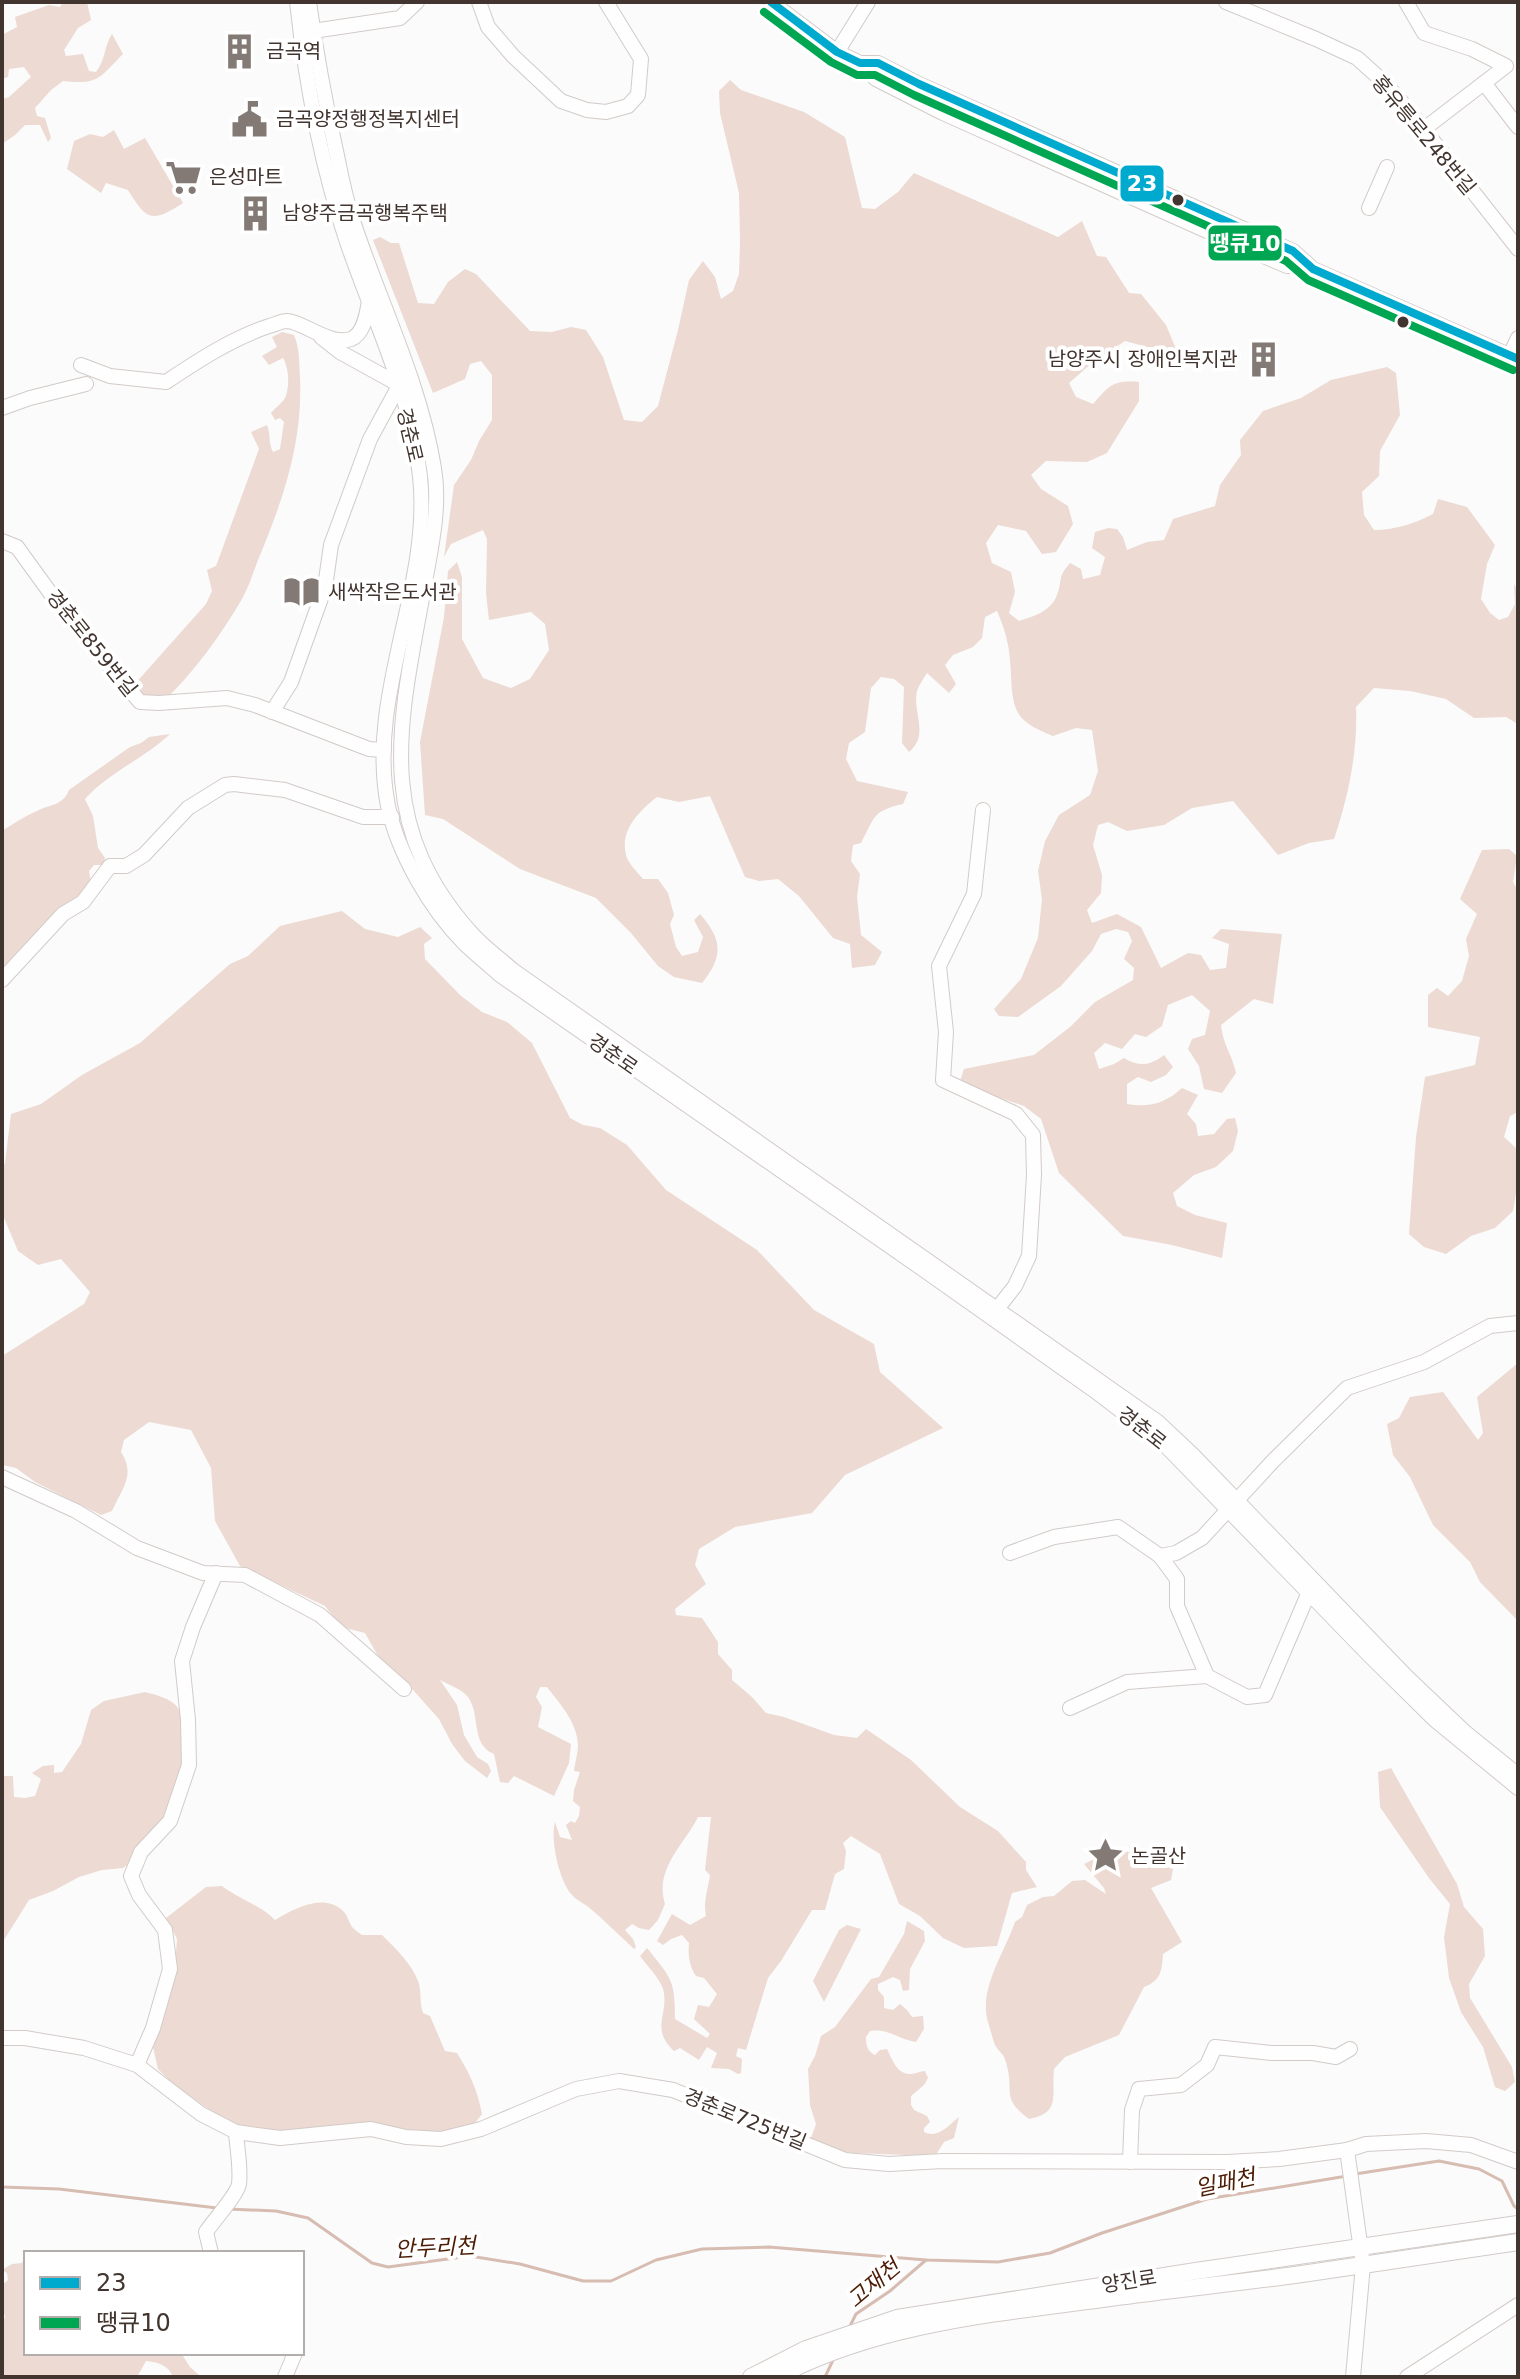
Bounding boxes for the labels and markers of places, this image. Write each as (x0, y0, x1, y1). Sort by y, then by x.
building icon: 금곡역 (221, 32, 259, 70)
place label: 금곡역 (266, 39, 321, 63)
public building icon: 금곡양정행정복지센터 (231, 100, 269, 138)
place label: 금곡양정행정복지센터 (276, 107, 460, 131)
supermarket icon: 은성마트 (164, 158, 202, 196)
place label: 은성마트 (209, 165, 283, 189)
unlabelled marker (1170, 192, 1186, 208)
building icon: 남양주금곡행복주택 (237, 194, 275, 232)
place label: 남양주금곡행복주택 (282, 201, 448, 225)
unlabelled marker (1395, 314, 1411, 330)
building icon: 남양주시 장애인복지관 (1245, 340, 1283, 378)
place label: 남양주시 장애인복지관 (1048, 347, 1238, 371)
library icon: 새싹작은도서관 (283, 573, 321, 611)
place label: 새싹작은도서관 (328, 580, 457, 604)
place icon: 논골산 (1086, 1837, 1124, 1875)
place label: 논골산 (1131, 1844, 1186, 1868)

